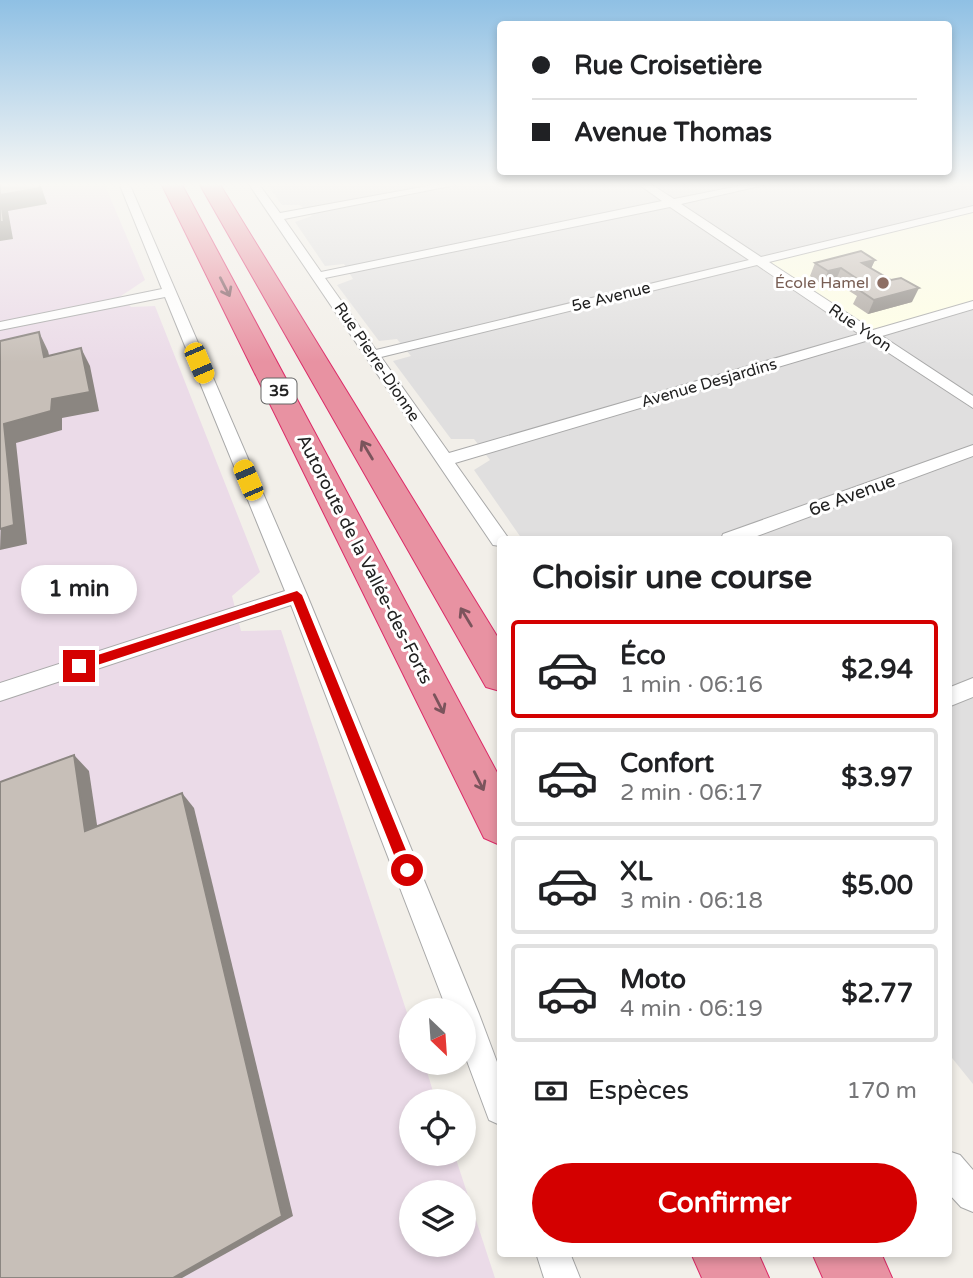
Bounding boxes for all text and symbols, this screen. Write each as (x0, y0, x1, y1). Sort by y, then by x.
text: Rue Croisetière (574, 50, 762, 81)
text: Avenue Thomas (574, 117, 772, 148)
place label: École Hamel (775, 273, 869, 293)
marker: École Hamel (875, 275, 891, 291)
one-way arrow (219, 276, 233, 297)
street label: 5e Avenue (570, 278, 652, 316)
street label: Rue Pierre-Dionne (330, 298, 424, 426)
street label: Rue Yvon (825, 300, 895, 356)
car (182, 340, 217, 386)
street label: Avenue Desjardins (639, 354, 779, 412)
road number: 35 (262, 378, 296, 404)
street label: Autoroute de la Vallée-des-Forts (292, 431, 438, 687)
one-way arrow (360, 441, 374, 461)
car (231, 457, 266, 503)
street label: 6e Avenue (806, 469, 898, 521)
text: Choisir une course (532, 559, 812, 597)
callout: 1 min (21, 564, 137, 614)
text: 1 min (48, 575, 110, 603)
one-way arrow (458, 607, 472, 627)
icon: car (536, 638, 599, 701)
text: Éco (620, 640, 666, 671)
route end (63, 650, 95, 682)
text: $2.94 (841, 654, 913, 685)
text: 1 min · 06:16 (620, 671, 763, 699)
one-way arrow (433, 693, 446, 714)
icon: car (536, 746, 599, 809)
text: Confort (620, 748, 714, 779)
text: $3.97 (841, 762, 913, 793)
one-way arrow (473, 770, 486, 791)
text: 2 min · 06:17 (620, 779, 763, 807)
route start (391, 854, 423, 886)
icon: car (536, 854, 599, 917)
text: XL (620, 856, 652, 887)
text: $5.00 (841, 870, 913, 901)
text: 3 min · 06:18 (620, 887, 763, 915)
icon: car (536, 962, 599, 1025)
text: Moto (620, 964, 686, 995)
text: $2.77 (841, 978, 913, 1009)
text: 4 min · 06:19 (620, 995, 763, 1023)
north arrow (399, 998, 476, 1074)
map controls (399, 998, 476, 1257)
icon: cash (532, 1072, 570, 1110)
text: Espèces (588, 1075, 689, 1106)
text: 170 m (847, 1077, 917, 1105)
button: locate (399, 1089, 476, 1166)
button: Confirmer (532, 1163, 917, 1243)
button: layers (399, 1180, 476, 1257)

